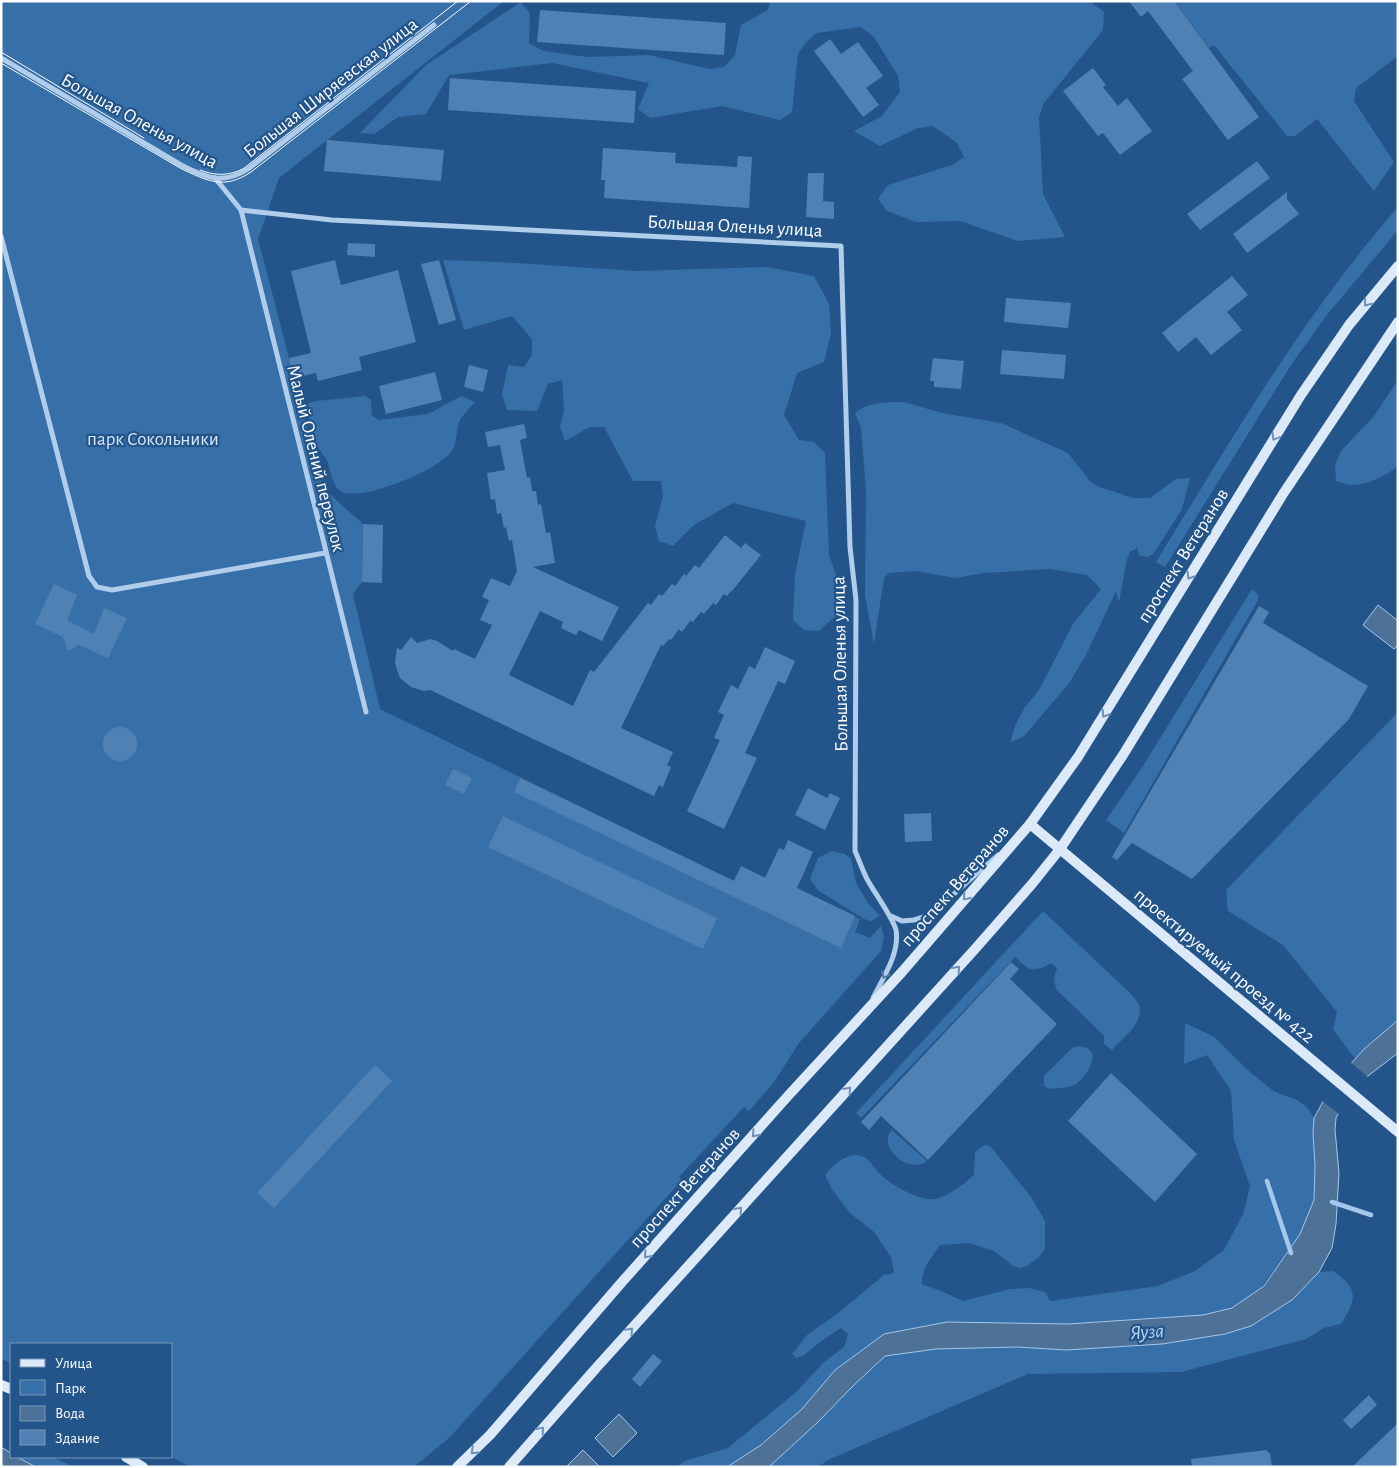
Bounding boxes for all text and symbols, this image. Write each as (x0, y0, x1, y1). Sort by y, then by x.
street label: Большая Ширяевская улица (240, 14, 422, 162)
street label: Большая Оленья улица (58, 70, 221, 172)
street label: Большая Оленья улица (647, 212, 823, 241)
one-way arrow (1363, 298, 1372, 307)
street label: Малый Олений переулок (283, 363, 348, 554)
park label: парк Сокольники (87, 430, 219, 449)
one-way arrow (1272, 432, 1282, 441)
street label: проспект Ветеранов (1134, 485, 1232, 626)
one-way arrow (1187, 571, 1197, 580)
street label: Большая Оленья улица (829, 576, 852, 752)
one-way arrow (1101, 709, 1111, 718)
street label: проспект Ветеранов (897, 821, 1013, 950)
street label: проектируемый проезд № 422 (1130, 885, 1318, 1047)
one-way arrow (963, 892, 972, 901)
one-way arrow (951, 965, 960, 974)
one-way arrow (881, 969, 891, 978)
one-way arrow (842, 1086, 851, 1095)
street label: проспект Ветеранов (626, 1124, 744, 1252)
one-way arrow (751, 1128, 760, 1137)
one-way arrow (733, 1207, 742, 1216)
one-way arrow (644, 1249, 652, 1258)
water label: Яуза (1130, 1321, 1164, 1343)
one-way arrow (624, 1327, 633, 1336)
legend (10, 1343, 172, 1458)
text: Улица (55, 1356, 92, 1371)
text: Парк (55, 1381, 86, 1396)
text: Вода (55, 1406, 85, 1421)
one-way arrow (536, 1427, 545, 1436)
text: Здание (55, 1431, 100, 1446)
one-way arrow (470, 1445, 479, 1454)

